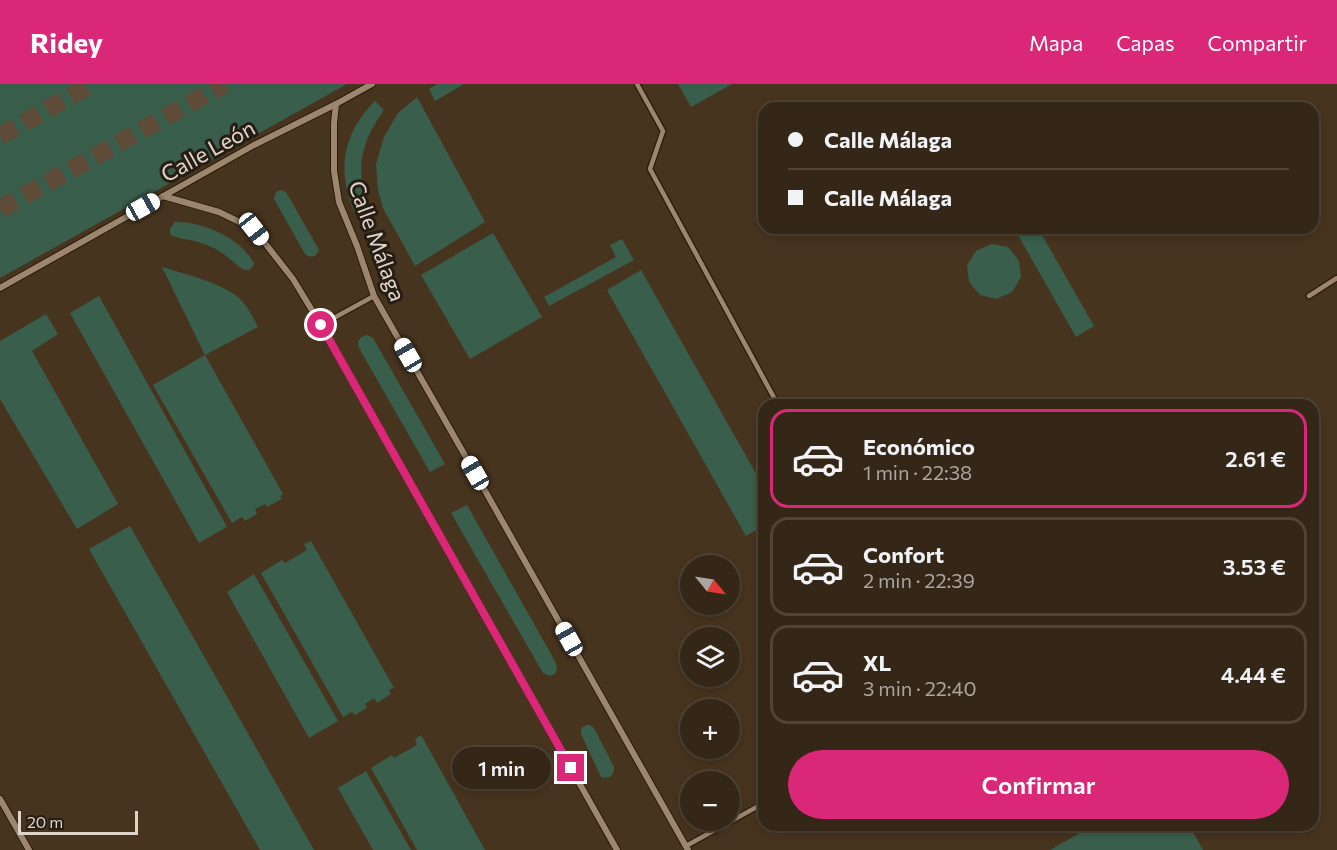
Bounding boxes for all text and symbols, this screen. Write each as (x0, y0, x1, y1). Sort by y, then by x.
text: Ridey (30, 25, 103, 59)
text: Mapa (1029, 30, 1083, 55)
text: Capas (1116, 30, 1175, 55)
text: Compartir (1208, 30, 1307, 55)
street label: Calle León (156, 114, 260, 187)
text: Calle Málaga (824, 126, 952, 153)
street label: Calle Málaga (343, 177, 412, 305)
text: Calle Málaga (824, 184, 952, 211)
car (123, 190, 163, 224)
car (236, 209, 272, 249)
route start (307, 311, 334, 338)
car (391, 335, 425, 375)
icon: car (791, 432, 845, 486)
text: Económico (863, 433, 975, 460)
text: 2.61 € (1225, 445, 1286, 472)
car (458, 453, 492, 493)
text: 1 min · 22:38 (863, 460, 972, 484)
icon: car (791, 540, 845, 594)
text: Confort (863, 541, 944, 568)
text: 3.53 € (1223, 553, 1286, 580)
north arrow (680, 555, 740, 615)
map controls (680, 555, 740, 831)
text: 2 min · 22:39 (863, 568, 975, 592)
car (552, 619, 586, 659)
button: layers (680, 627, 740, 687)
icon: car (791, 648, 845, 702)
text: XL (863, 649, 891, 676)
text: 4.44 € (1221, 661, 1286, 688)
text: 3 min · 22:40 (863, 676, 977, 700)
button: + (680, 699, 740, 759)
callout: 1 min (451, 747, 550, 789)
button: Confirmar (788, 750, 1289, 819)
route end (557, 754, 584, 781)
text: 1 min (478, 756, 525, 780)
button: − (680, 771, 740, 831)
scale bar (18, 808, 138, 836)
text: 20 m (27, 812, 63, 831)

